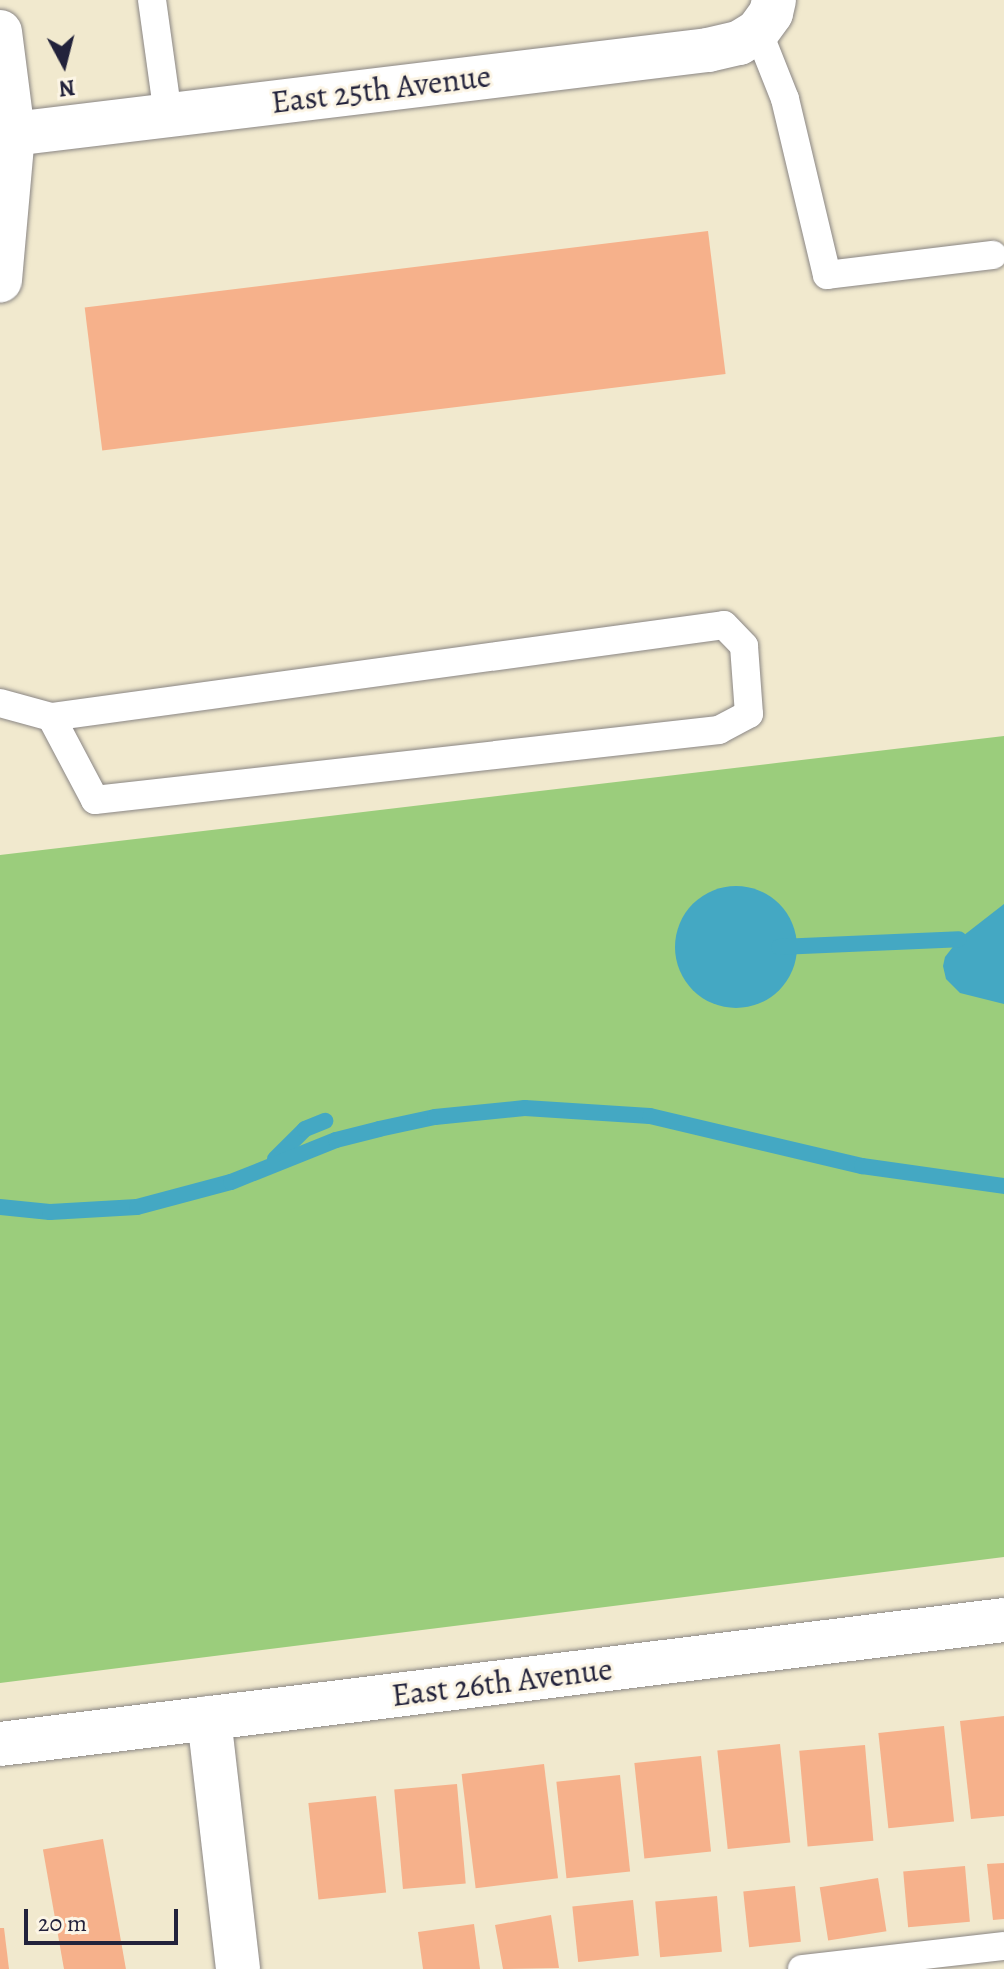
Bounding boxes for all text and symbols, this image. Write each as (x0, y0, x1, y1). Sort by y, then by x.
north arrow (24, 24, 104, 104)
street label: East 25th Avenue (269, 56, 493, 122)
text: N (57, 72, 77, 104)
street label: East 26th Avenue (389, 1649, 615, 1715)
scale bar (28, 1893, 182, 1943)
text: 20 m (38, 1907, 87, 1939)

